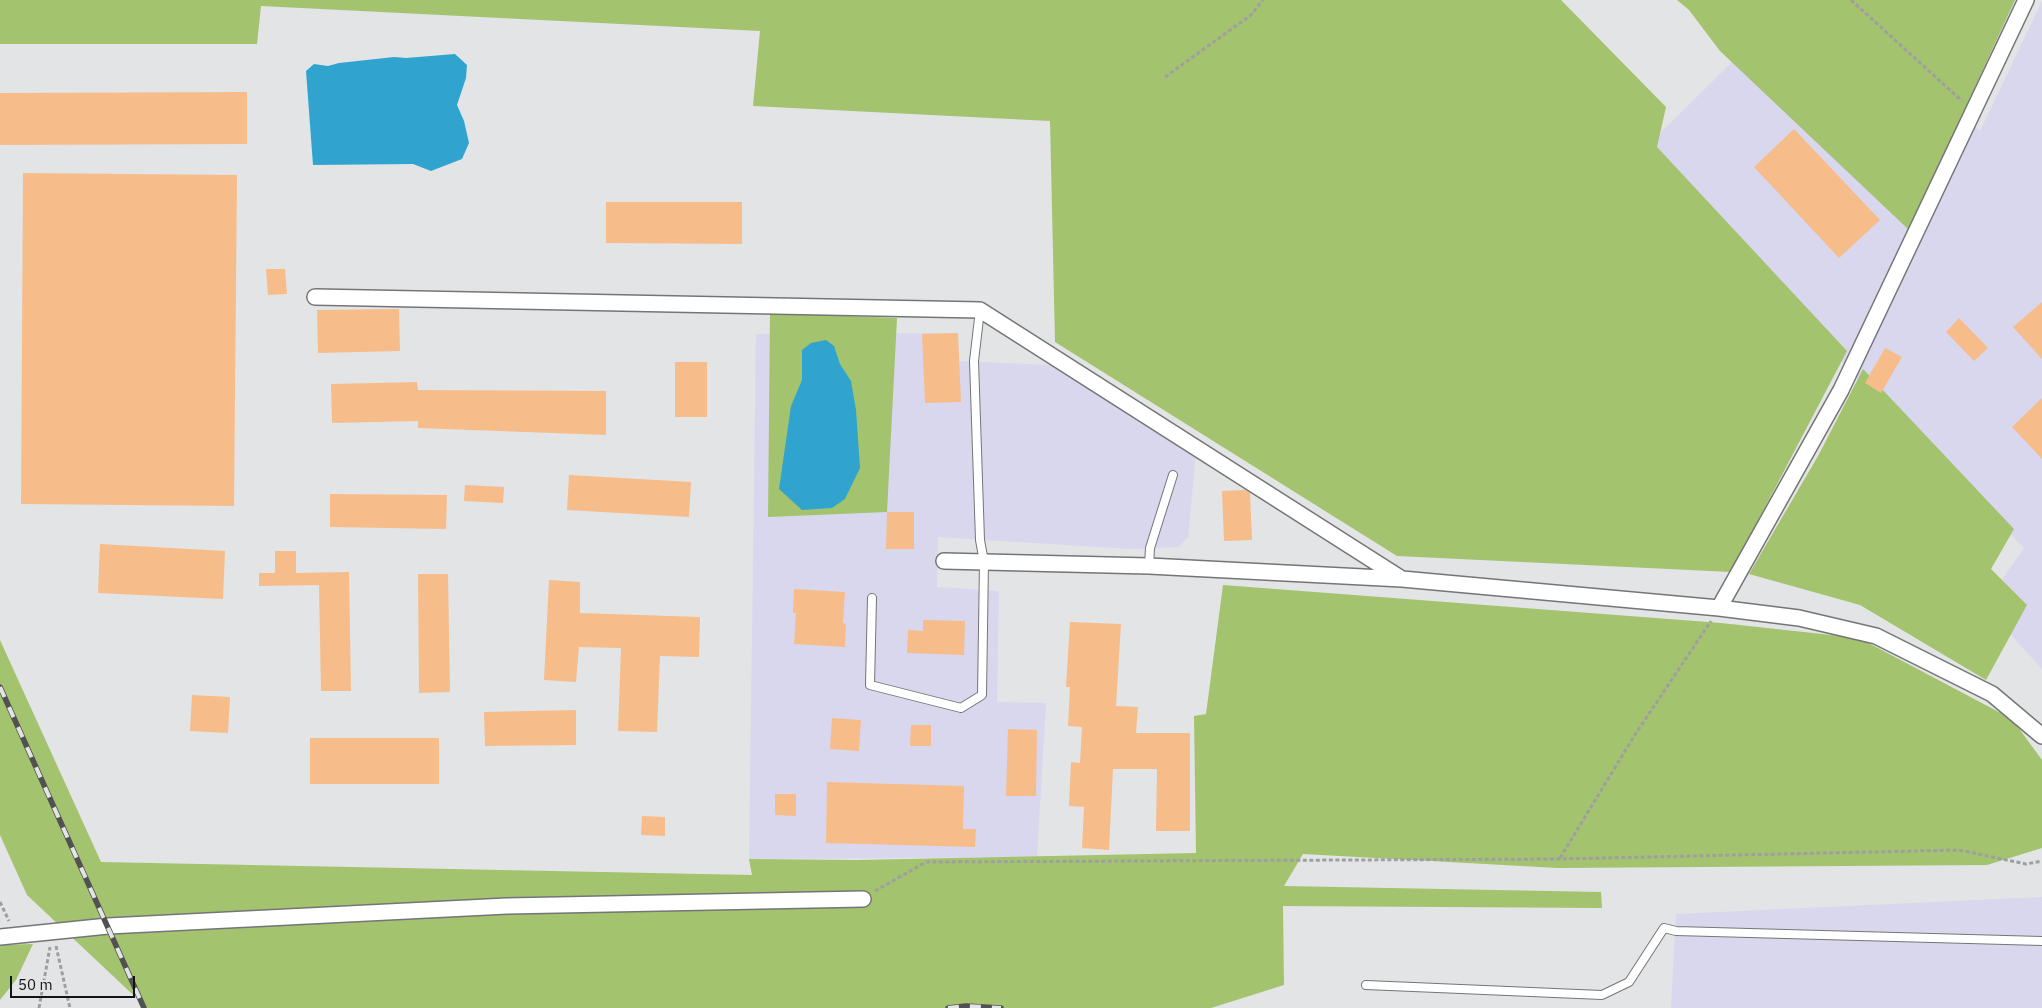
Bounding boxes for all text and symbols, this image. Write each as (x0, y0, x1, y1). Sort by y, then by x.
scale bar (12, 966, 138, 998)
text: 50 m (18, 975, 53, 994)

